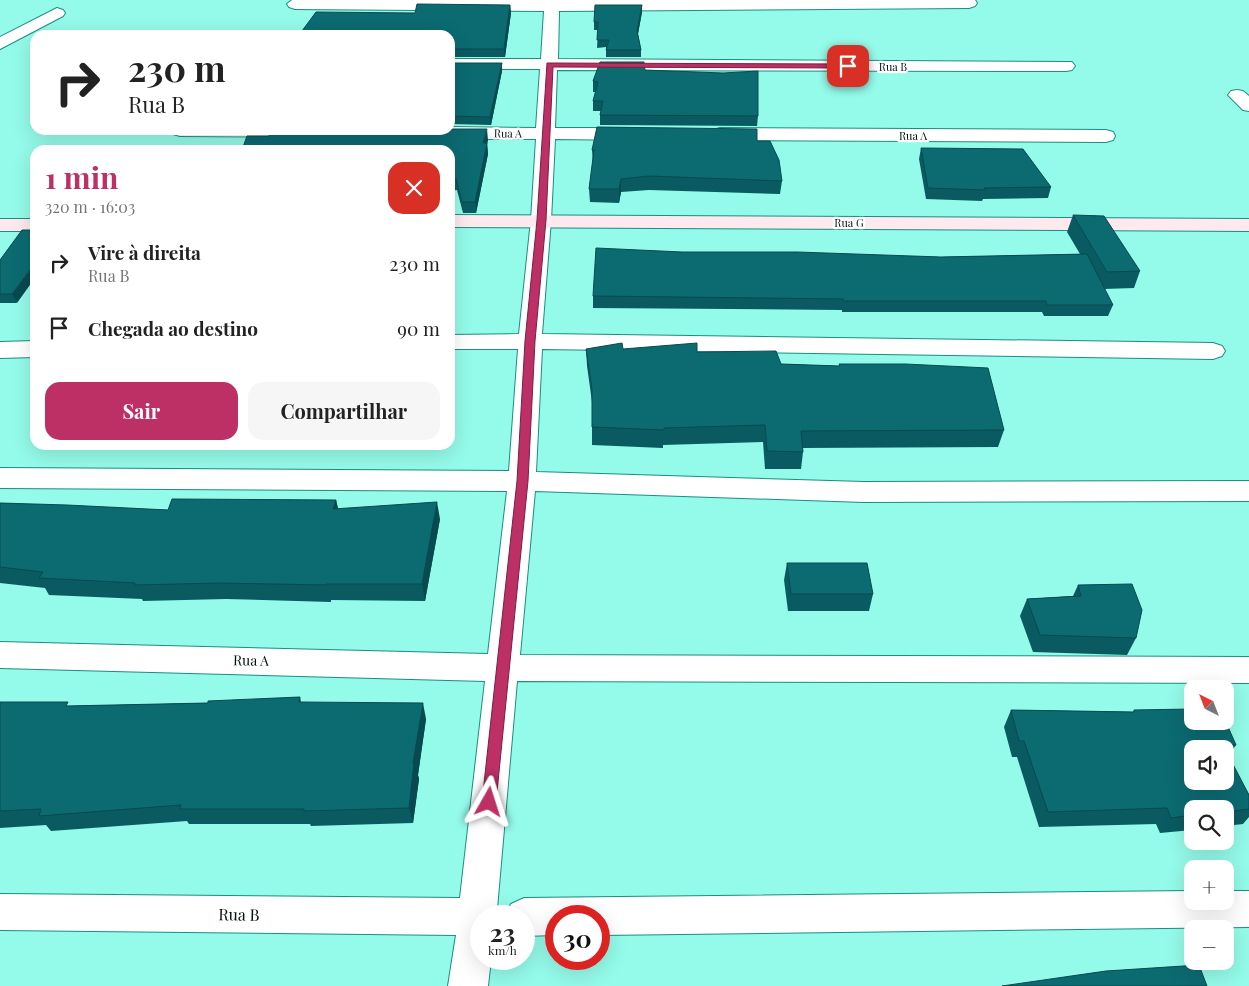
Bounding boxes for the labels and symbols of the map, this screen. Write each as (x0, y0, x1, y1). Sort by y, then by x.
pin (827, 45, 869, 87)
street label: Rua B (879, 59, 907, 74)
street label: Rua A (494, 125, 522, 141)
street label: Rua A (899, 128, 927, 143)
street label: Rua G (834, 215, 864, 230)
street label: Rua A (233, 650, 269, 670)
north arrow (1184, 680, 1234, 730)
position arrow (462, 775, 514, 827)
street label: Rua B (218, 903, 260, 925)
speed limit sign: 30 (545, 905, 610, 970)

